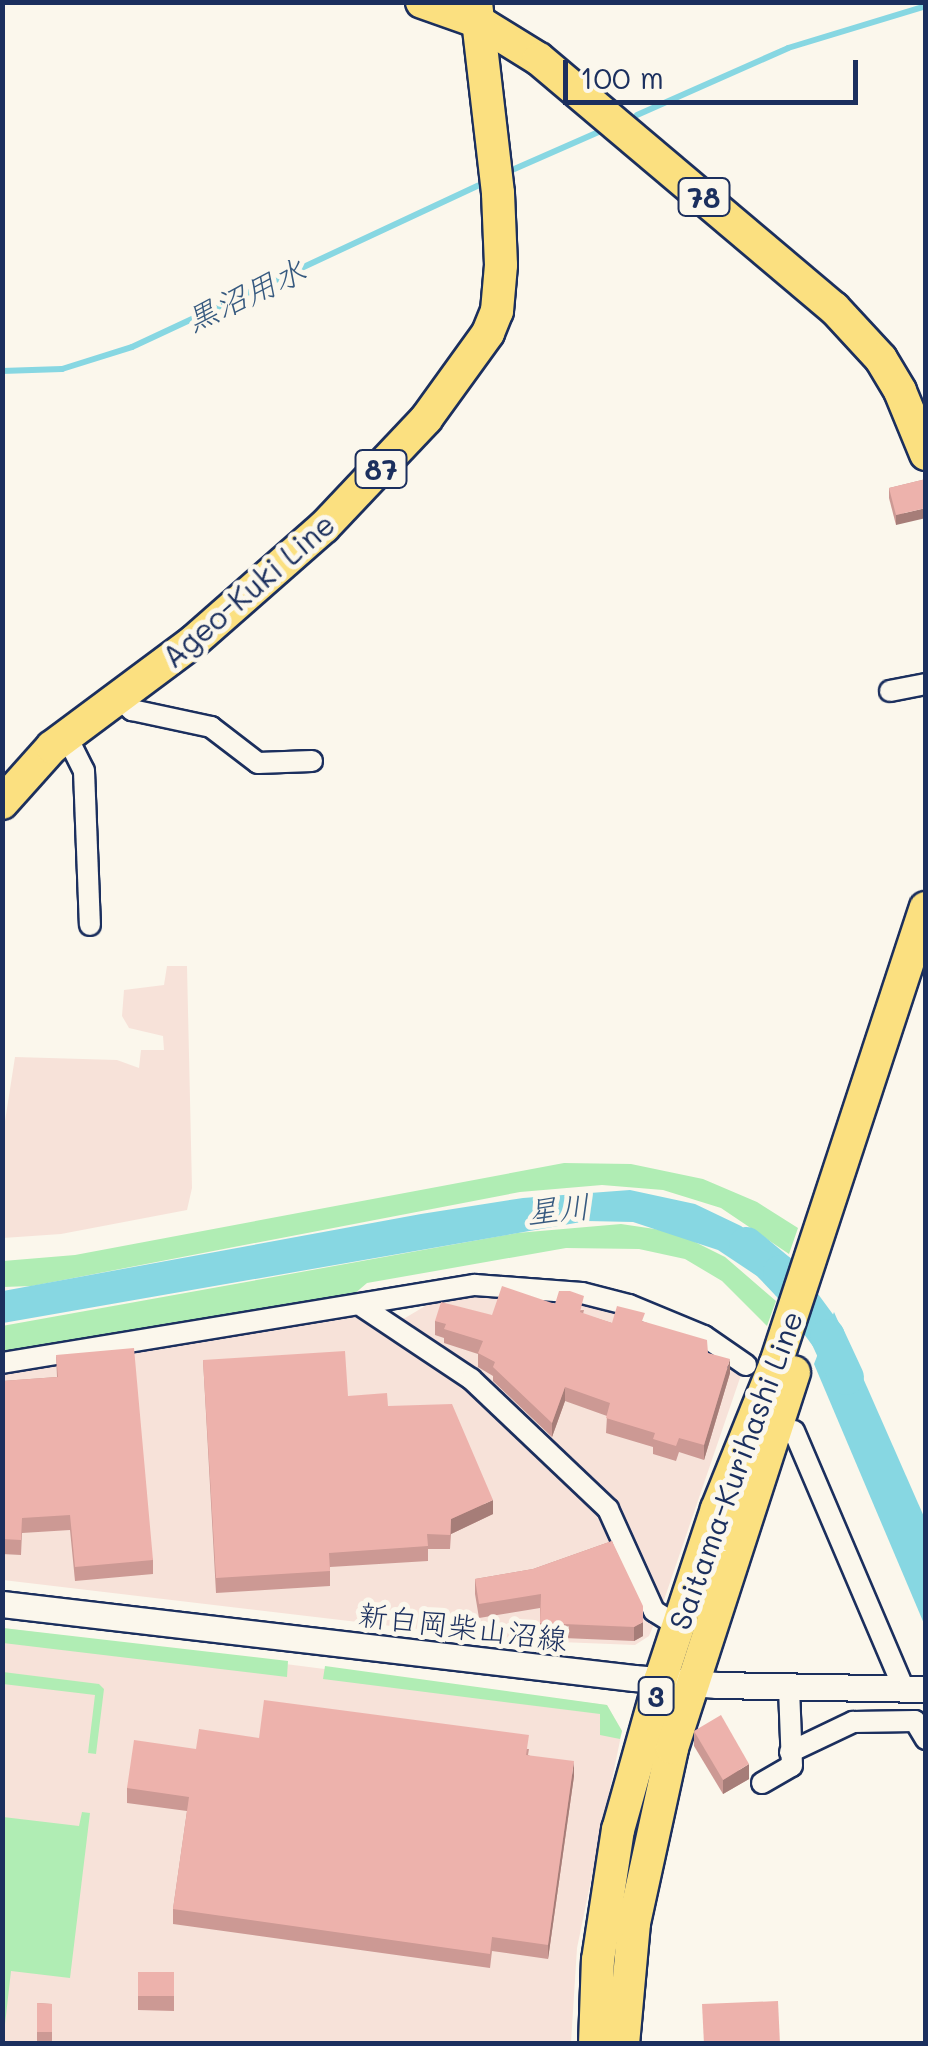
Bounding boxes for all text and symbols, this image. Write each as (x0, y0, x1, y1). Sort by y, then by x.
scale bar (568, 40, 863, 102)
text: 100 m (580, 57, 664, 97)
road number: 78 (676, 174, 732, 220)
water label: 黒沼用水 (179, 250, 311, 338)
road number: 87 (354, 446, 408, 492)
street label: Ageo-Kuki Line (154, 505, 342, 675)
water label: 星川 (524, 1186, 592, 1230)
street label: Saitama-Kurihashi Line (660, 1306, 810, 1634)
street label: 新白岡柴山沼線 (357, 1595, 569, 1657)
road number: 3 (636, 1673, 676, 1719)

